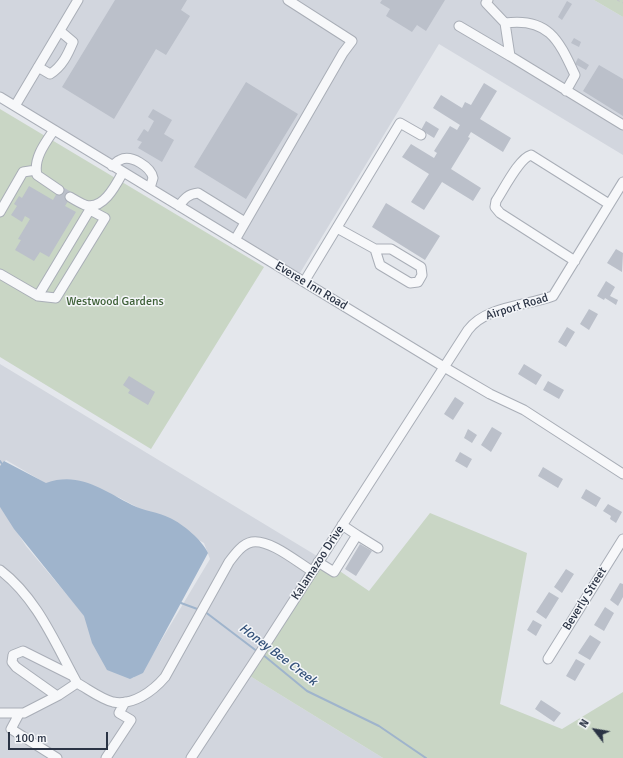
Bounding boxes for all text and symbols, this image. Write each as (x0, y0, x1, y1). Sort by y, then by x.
street label: Everee Inn Road (272, 259, 350, 313)
street label: Airport Road (484, 291, 550, 323)
park label: Westwood Gardens (66, 295, 164, 309)
street label: Kalamazoo Drive (289, 523, 347, 603)
street label: Beverly Street (560, 565, 610, 633)
water label: Honey Bee Creek (236, 621, 320, 689)
north arrow (575, 710, 615, 750)
text: N (577, 717, 592, 730)
scale bar (10, 724, 110, 750)
text: 100 m (15, 731, 47, 746)

